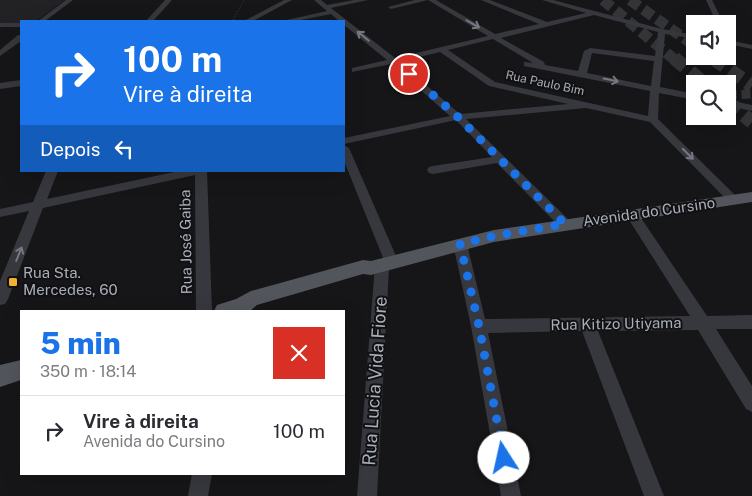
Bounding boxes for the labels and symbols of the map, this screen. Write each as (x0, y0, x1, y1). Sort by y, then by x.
one-way arrow (466, 19, 481, 29)
one-way arrow (357, 31, 370, 42)
pin (388, 53, 430, 95)
street label: Rua Paulo Bim (504, 68, 586, 98)
one-way arrow (603, 76, 619, 85)
one-way arrow (682, 148, 694, 161)
street label: Rua José Gaiba (176, 189, 195, 295)
street label: Avenida do Cursino (582, 194, 716, 229)
one-way arrow (14, 247, 24, 262)
place label: Rua Sta. Mercedes, 60 (23, 264, 118, 298)
marker: Rua Sta. Mercedes, 60 (7, 276, 19, 288)
street label: Rua Lucia Vida Fiore (358, 296, 391, 466)
street label: Rua Kitizo Utiyama (550, 314, 682, 333)
position arrow (477, 431, 529, 483)

